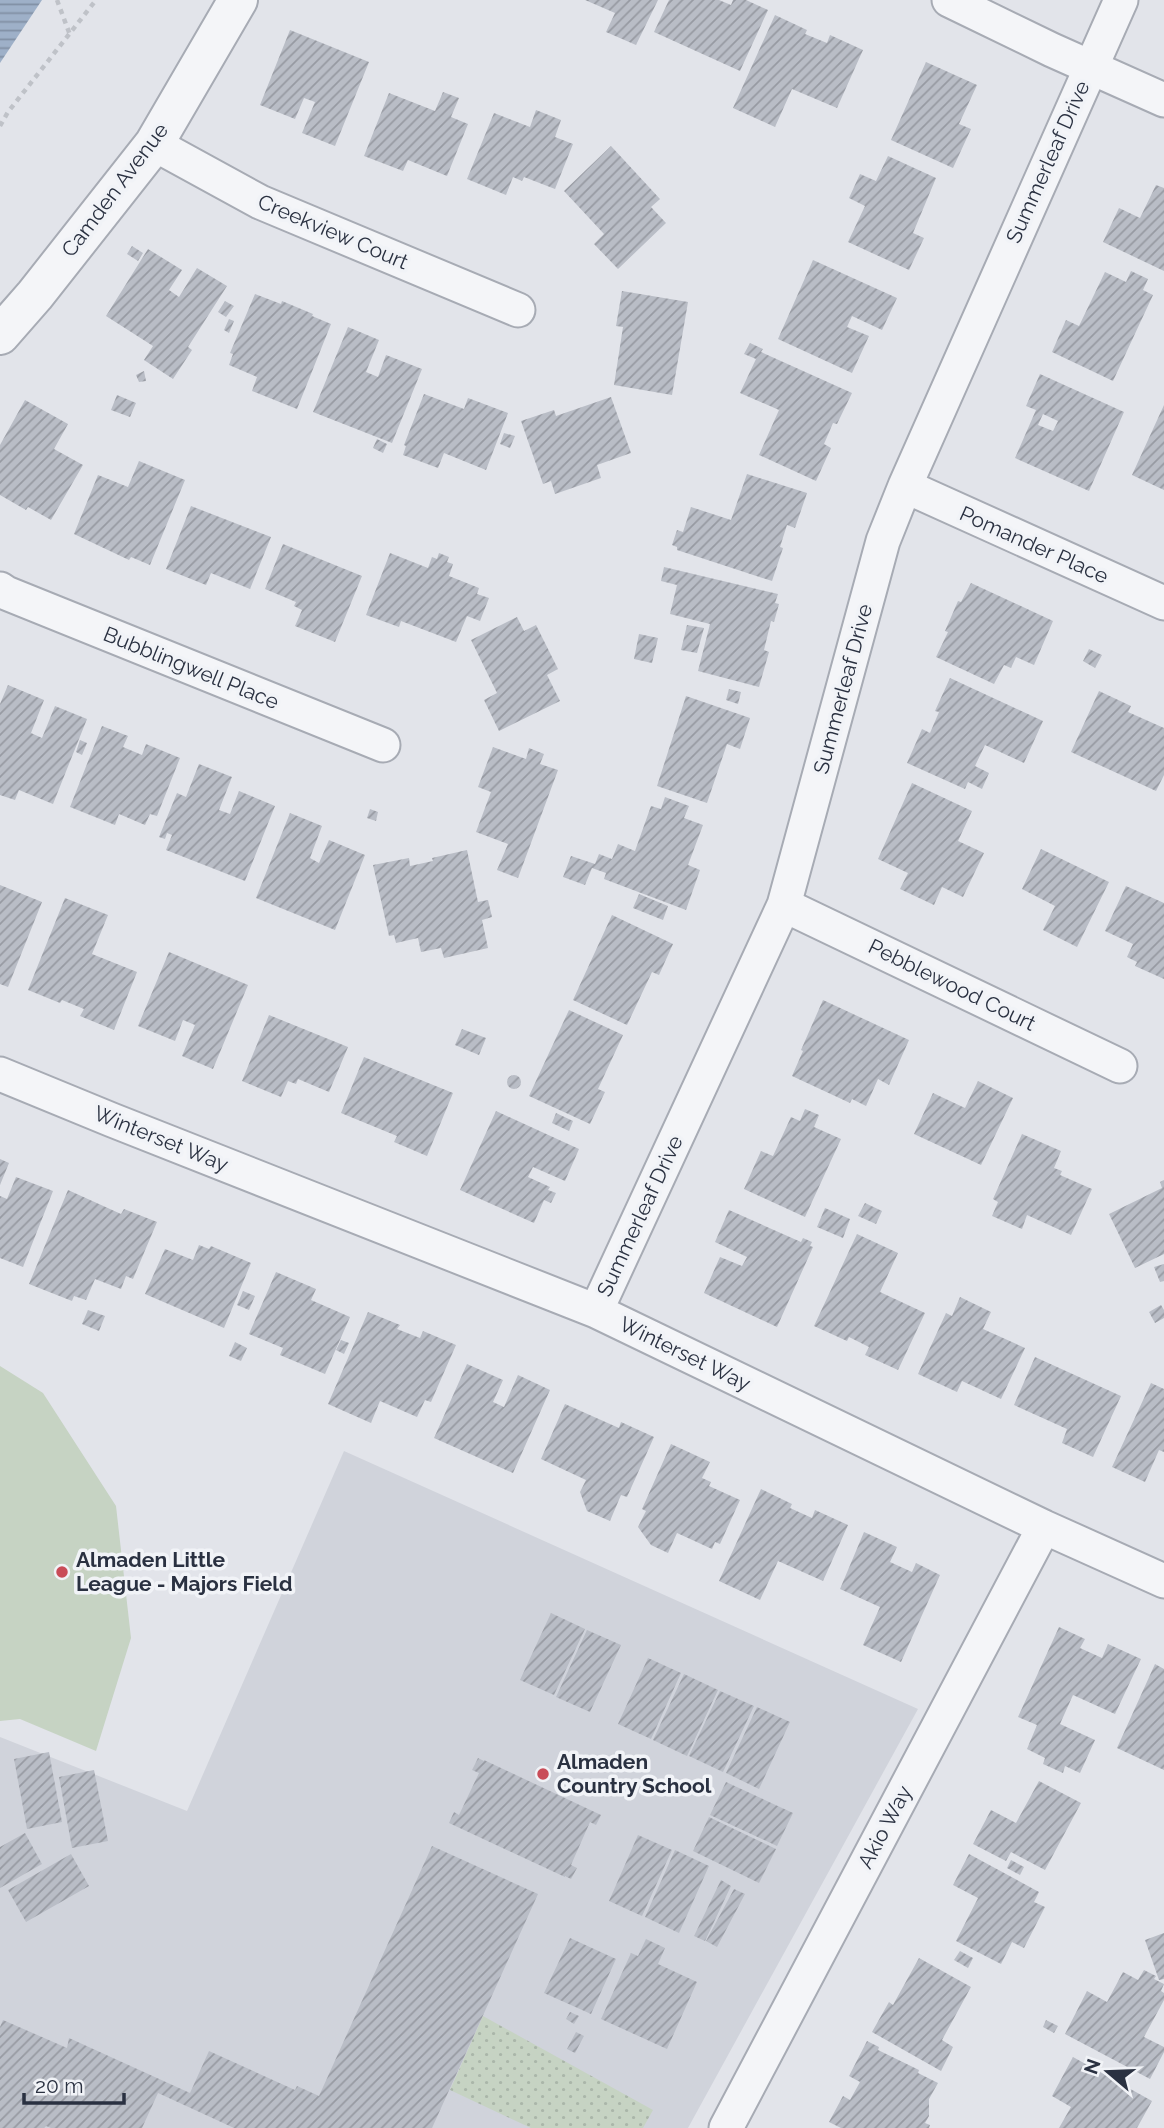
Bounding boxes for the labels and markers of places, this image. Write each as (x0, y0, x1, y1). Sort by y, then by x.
place label: Almaden Little League - Majors Field (76, 1547, 293, 1596)
marker: Almaden Little League - Majors Field (54, 1564, 70, 1580)
place label: Almaden Country School (557, 1749, 712, 1798)
marker: Almaden Country School (535, 1766, 551, 1782)

